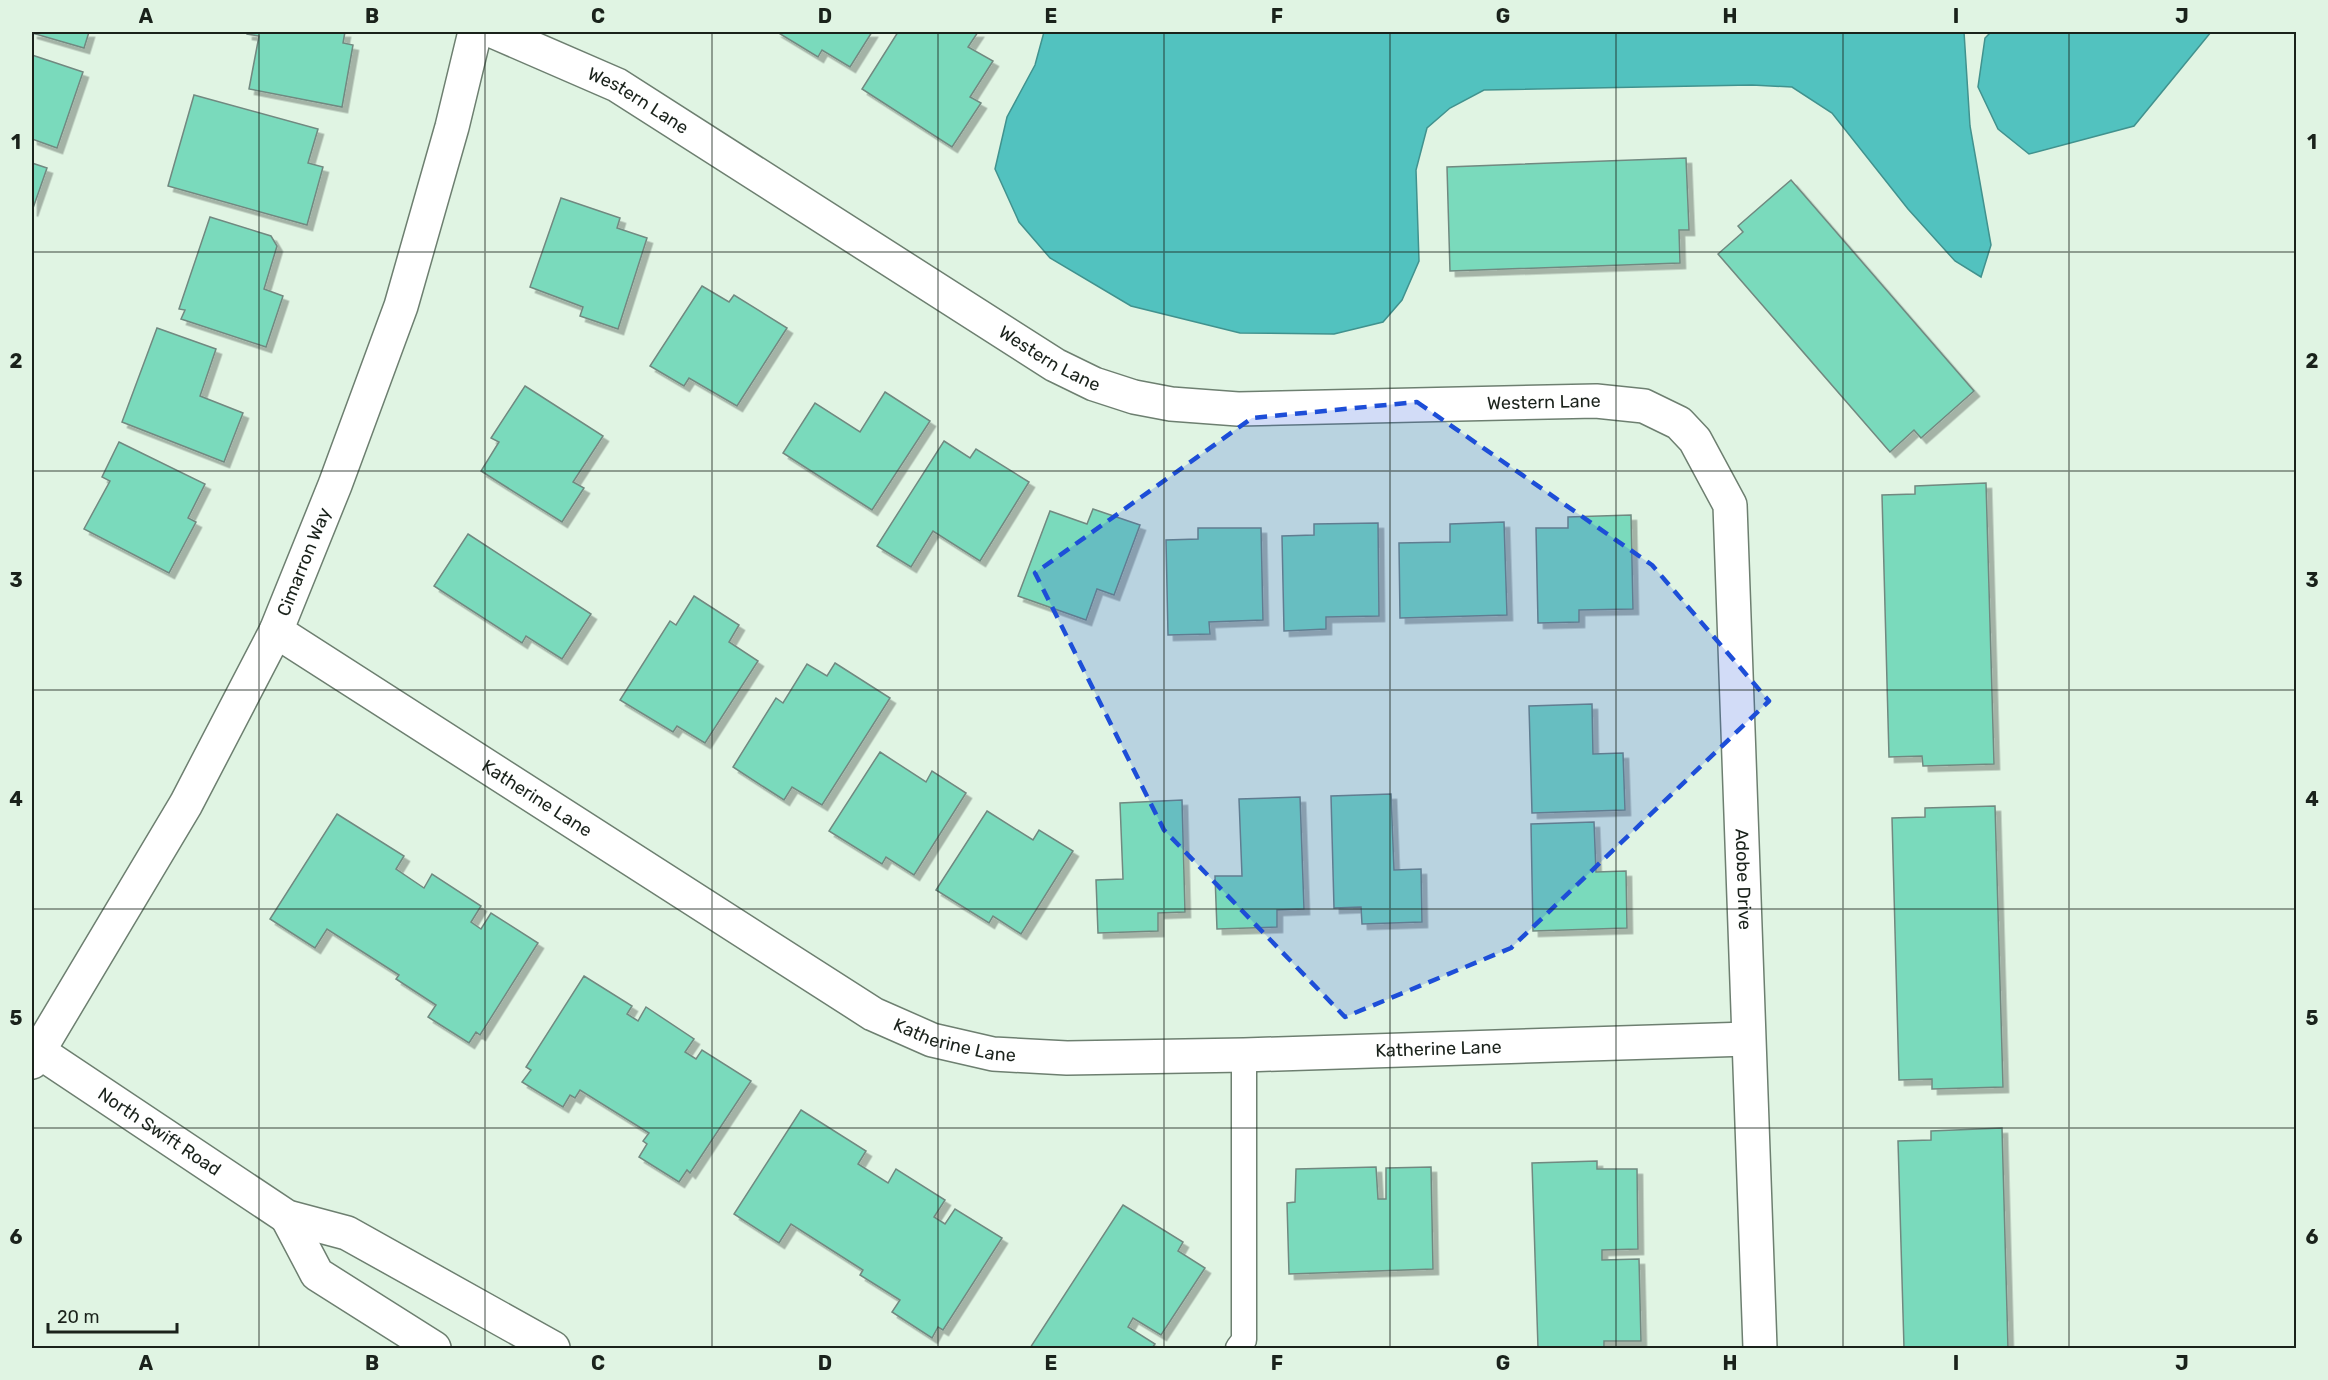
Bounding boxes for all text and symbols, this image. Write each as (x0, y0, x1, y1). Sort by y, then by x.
text: A (139, 4, 154, 28)
text: B (365, 4, 379, 28)
text: C (591, 4, 605, 28)
text: D (818, 4, 832, 28)
text: E (1045, 4, 1057, 28)
text: F (1271, 4, 1283, 28)
text: G (1496, 4, 1510, 28)
text: H (1723, 4, 1737, 28)
text: I (1953, 4, 1959, 28)
text: J (2175, 4, 2189, 28)
street label: Western Lane (584, 63, 693, 139)
text: 1 (11, 130, 21, 154)
text: 1 (2307, 130, 2317, 154)
street label: Western Lane (995, 321, 1103, 396)
text: 2 (10, 349, 23, 373)
text: 2 (2306, 349, 2319, 373)
street label: Western Lane (1487, 390, 1601, 414)
street label: Cimarron Way (272, 504, 336, 619)
text: 3 (9, 568, 23, 592)
text: 3 (2305, 568, 2319, 592)
street label: Katherine Lane (478, 755, 596, 842)
text: 4 (9, 787, 23, 811)
text: 4 (2305, 787, 2319, 811)
street label: Adobe Drive (1731, 828, 1756, 930)
text: 5 (10, 1006, 23, 1030)
text: 5 (2306, 1006, 2319, 1030)
street label: Katherine Lane (890, 1013, 1016, 1066)
street label: Katherine Lane (1375, 1036, 1502, 1062)
street label: North Swift Road (94, 1083, 225, 1181)
text: 6 (9, 1225, 23, 1249)
text: 6 (2305, 1225, 2319, 1249)
scale bar (48, 1296, 177, 1334)
text: 20 m (57, 1306, 99, 1328)
text: A (139, 1351, 154, 1375)
text: B (365, 1351, 379, 1375)
text: C (591, 1351, 605, 1375)
text: D (818, 1351, 832, 1375)
text: E (1045, 1351, 1057, 1375)
text: F (1271, 1351, 1283, 1375)
text: G (1496, 1351, 1510, 1375)
text: H (1723, 1351, 1737, 1375)
text: I (1953, 1351, 1959, 1375)
text: J (2175, 1351, 2189, 1375)

